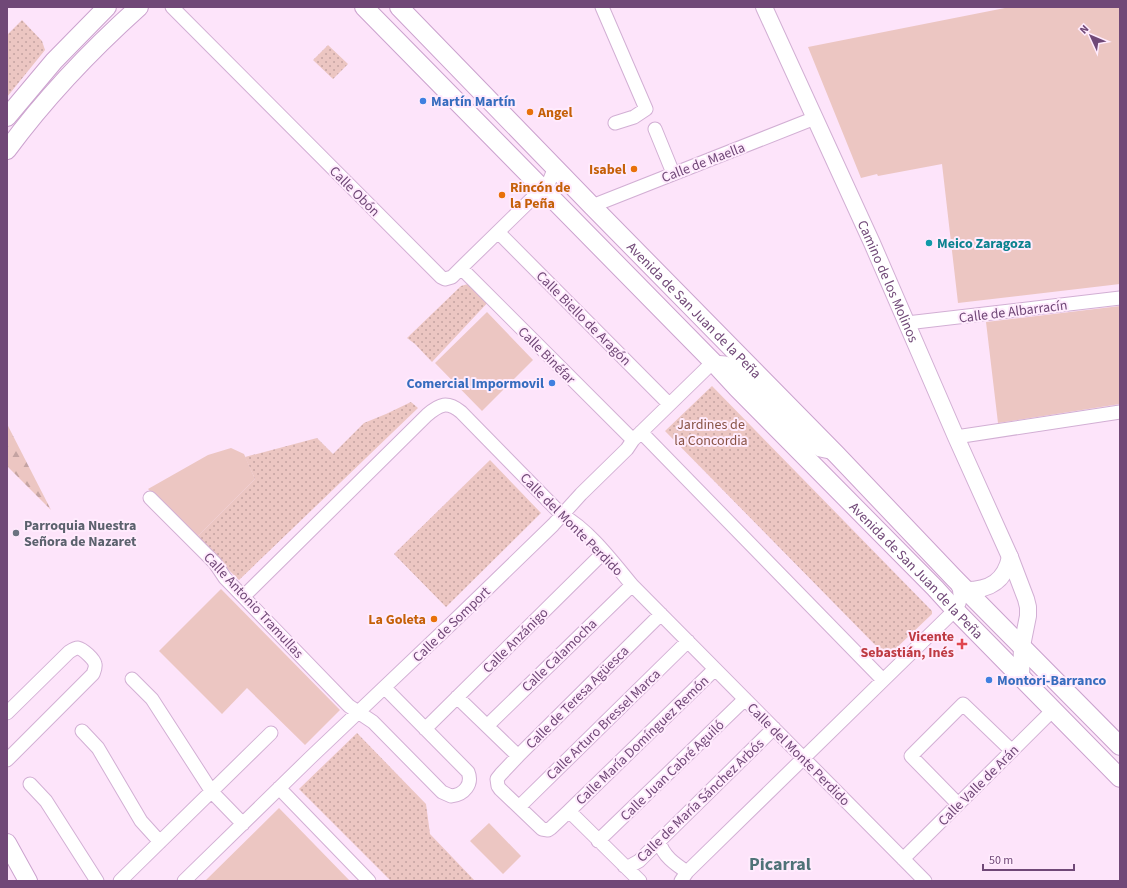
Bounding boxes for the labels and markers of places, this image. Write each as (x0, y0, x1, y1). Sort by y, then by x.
place label: Martín Martín (431, 92, 516, 112)
marker: Martín Martín (418, 96, 428, 106)
place label: Angel (537, 103, 573, 123)
marker: Angel (525, 107, 535, 117)
place label: Isabel (589, 160, 626, 180)
marker: Isabel (629, 164, 639, 174)
place label: Rincón de la Peña (510, 178, 570, 214)
marker: Rincón de la Peña (497, 190, 507, 200)
place label: Meico Zaragoza (937, 234, 1031, 254)
marker: Meico Zaragoza (924, 238, 934, 248)
place label: Comercial Impormovil (406, 374, 544, 394)
marker: Comercial Impormovil (547, 378, 557, 388)
place label: Parroquia Nuestra Señora de Nazaret (24, 516, 137, 552)
marker: Parroquia Nuestra Señora de Nazaret (11, 528, 21, 538)
place label: La Goleta (368, 610, 426, 630)
marker: La Goleta (429, 614, 439, 624)
place label: Vicente Sebastián, Inés (861, 627, 954, 663)
marker: Vicente Sebastián, Inés (957, 639, 967, 649)
place label: Montori-Barranco (997, 671, 1107, 691)
marker: Montori-Barranco (984, 675, 994, 685)

